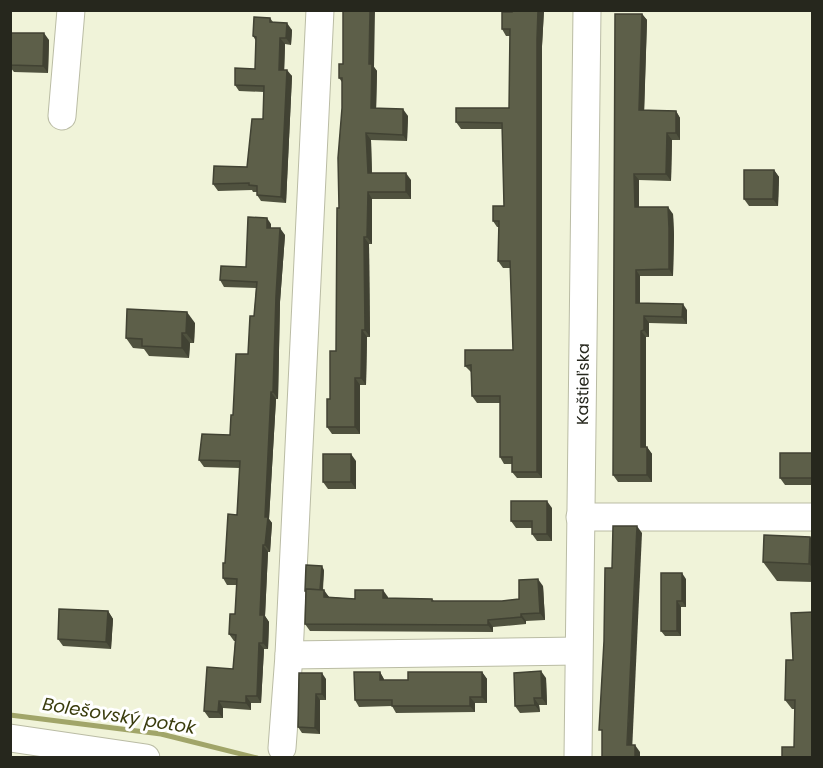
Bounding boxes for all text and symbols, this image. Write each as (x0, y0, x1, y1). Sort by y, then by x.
street label: Kaštieľska (571, 343, 595, 425)
water label: Bolešovský potok (41, 691, 198, 740)

